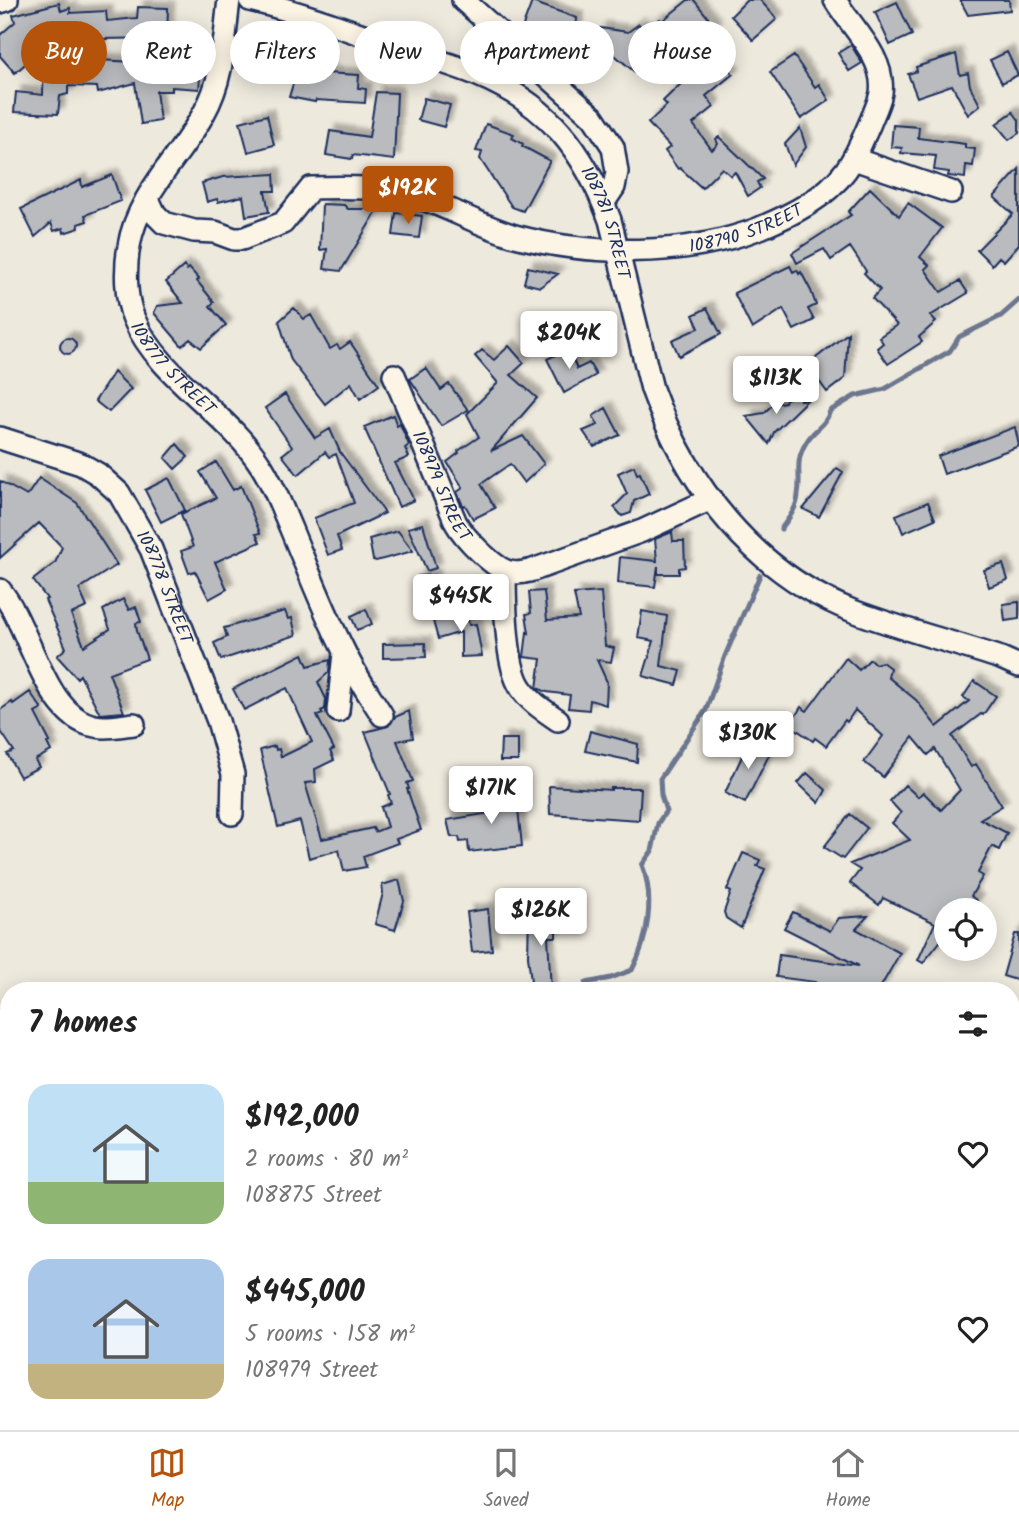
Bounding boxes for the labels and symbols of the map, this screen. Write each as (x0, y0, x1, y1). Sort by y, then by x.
street label: 108781 STREET (572, 161, 637, 284)
pin: $192K (359, 166, 457, 226)
street label: 108790 STREET (687, 196, 810, 262)
pin: $204K (520, 312, 618, 371)
street label: 108777 STREET (121, 317, 223, 424)
pin: $113K (727, 356, 825, 416)
street label: 108979 STREET (403, 427, 479, 550)
street label: 108778 STREET (127, 525, 200, 650)
pin: $445K (412, 574, 510, 634)
pin: $130K (699, 712, 797, 771)
pin: $171K (442, 766, 540, 826)
pin: $126K (492, 888, 590, 948)

